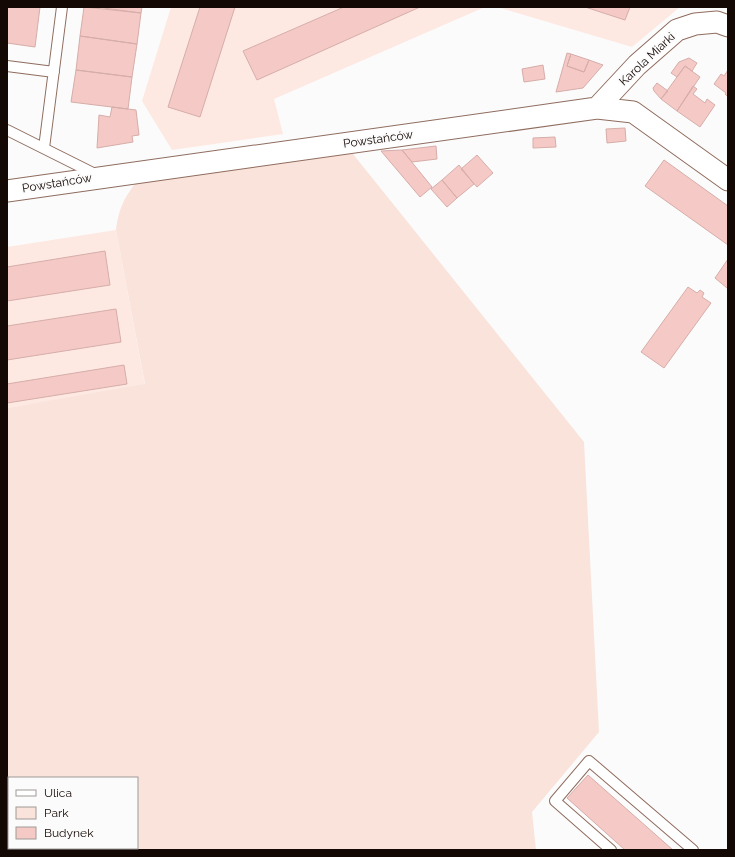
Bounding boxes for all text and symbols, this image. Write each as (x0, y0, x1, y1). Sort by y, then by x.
street label: Karola Miarki (616, 30, 678, 88)
street label: Powstańców (342, 127, 414, 151)
street label: Powstańców (21, 171, 93, 195)
legend (8, 777, 138, 849)
text: Ulica (44, 786, 72, 800)
text: Park (44, 806, 69, 820)
text: Budynek (44, 826, 94, 840)

